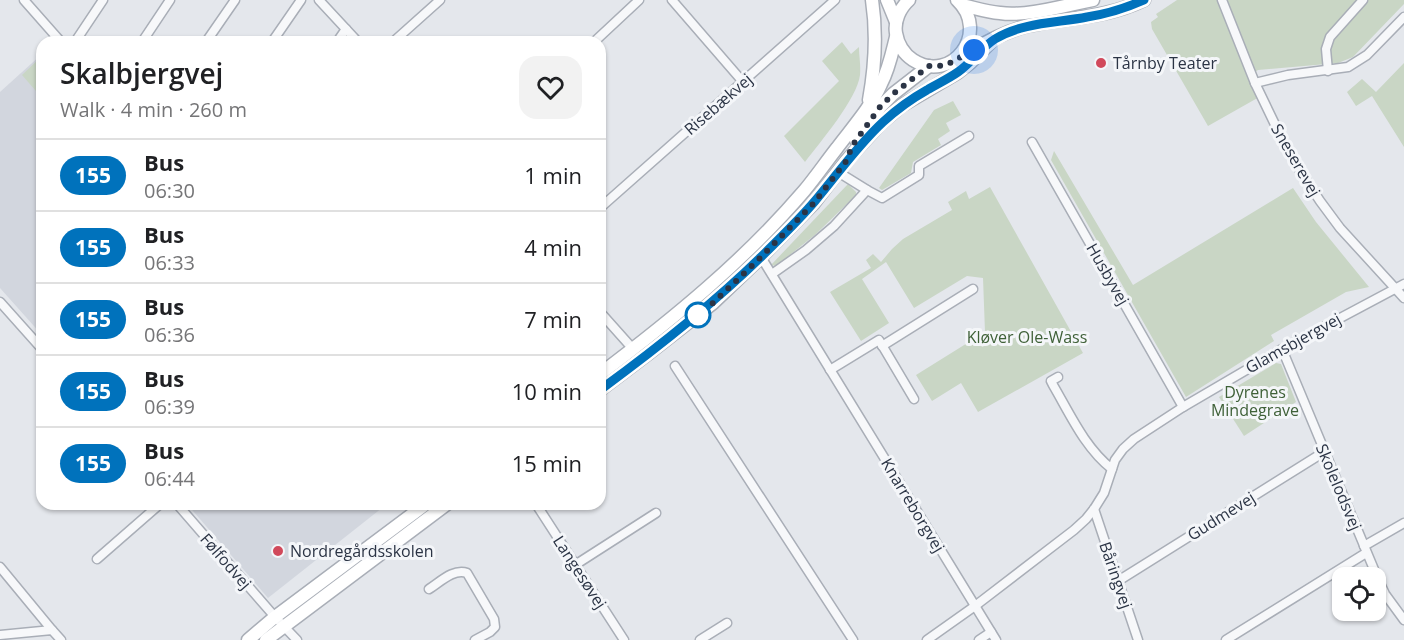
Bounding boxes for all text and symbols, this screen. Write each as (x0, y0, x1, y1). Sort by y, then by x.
your location (959, 35, 989, 65)
place label: Tårnby Teater (1113, 52, 1217, 74)
text: Skalbjergvej (60, 54, 223, 92)
button: heart (519, 56, 582, 119)
marker: Tårnby Teater (1094, 56, 1108, 70)
street label: Risebækvej (679, 68, 757, 140)
text: Walk · 4 min · 260 m (60, 96, 247, 123)
street label: Sneserevej (1266, 120, 1326, 200)
text: Bus (144, 147, 184, 177)
text: 1 min (524, 160, 582, 190)
text: 155 (75, 161, 111, 189)
text: 06:30 (144, 177, 195, 204)
text: Bus (144, 219, 184, 249)
text: 4 min (524, 232, 582, 262)
text: 155 (75, 233, 111, 261)
street label: Husbyvej (1081, 239, 1135, 309)
text: 06:33 (144, 249, 195, 276)
text: Bus (144, 291, 184, 321)
unlabelled marker (685, 302, 711, 328)
text: 7 min (524, 304, 582, 334)
text: 155 (75, 305, 111, 333)
street label: Glamsbjergvej (1241, 308, 1345, 378)
text: 06:36 (144, 321, 195, 348)
park label: Kløver Ole-Wass (967, 326, 1087, 348)
text: Bus (144, 363, 184, 393)
text: 10 min (512, 376, 582, 406)
text: 155 (75, 377, 111, 405)
park label: Dyrenes Mindegrave (1211, 381, 1299, 421)
text: 06:39 (144, 393, 195, 420)
text: Bus (144, 435, 184, 465)
street label: Skolelodsvej (1311, 440, 1367, 534)
text: 15 min (512, 448, 582, 478)
text: 155 (75, 449, 111, 477)
street label: Knarreborgvej (876, 454, 950, 556)
text: 06:44 (144, 465, 195, 492)
street label: Gudmevej (1183, 487, 1259, 545)
street label: Følfodvej (195, 528, 257, 594)
street label: Langesøvej (548, 531, 612, 613)
street label: Båringvej (1094, 539, 1138, 611)
place label: Nordregårdsskolen (290, 540, 434, 562)
marker: Nordregårdsskolen (271, 544, 285, 558)
map controls (1332, 567, 1386, 621)
button: locate (1332, 567, 1386, 621)

